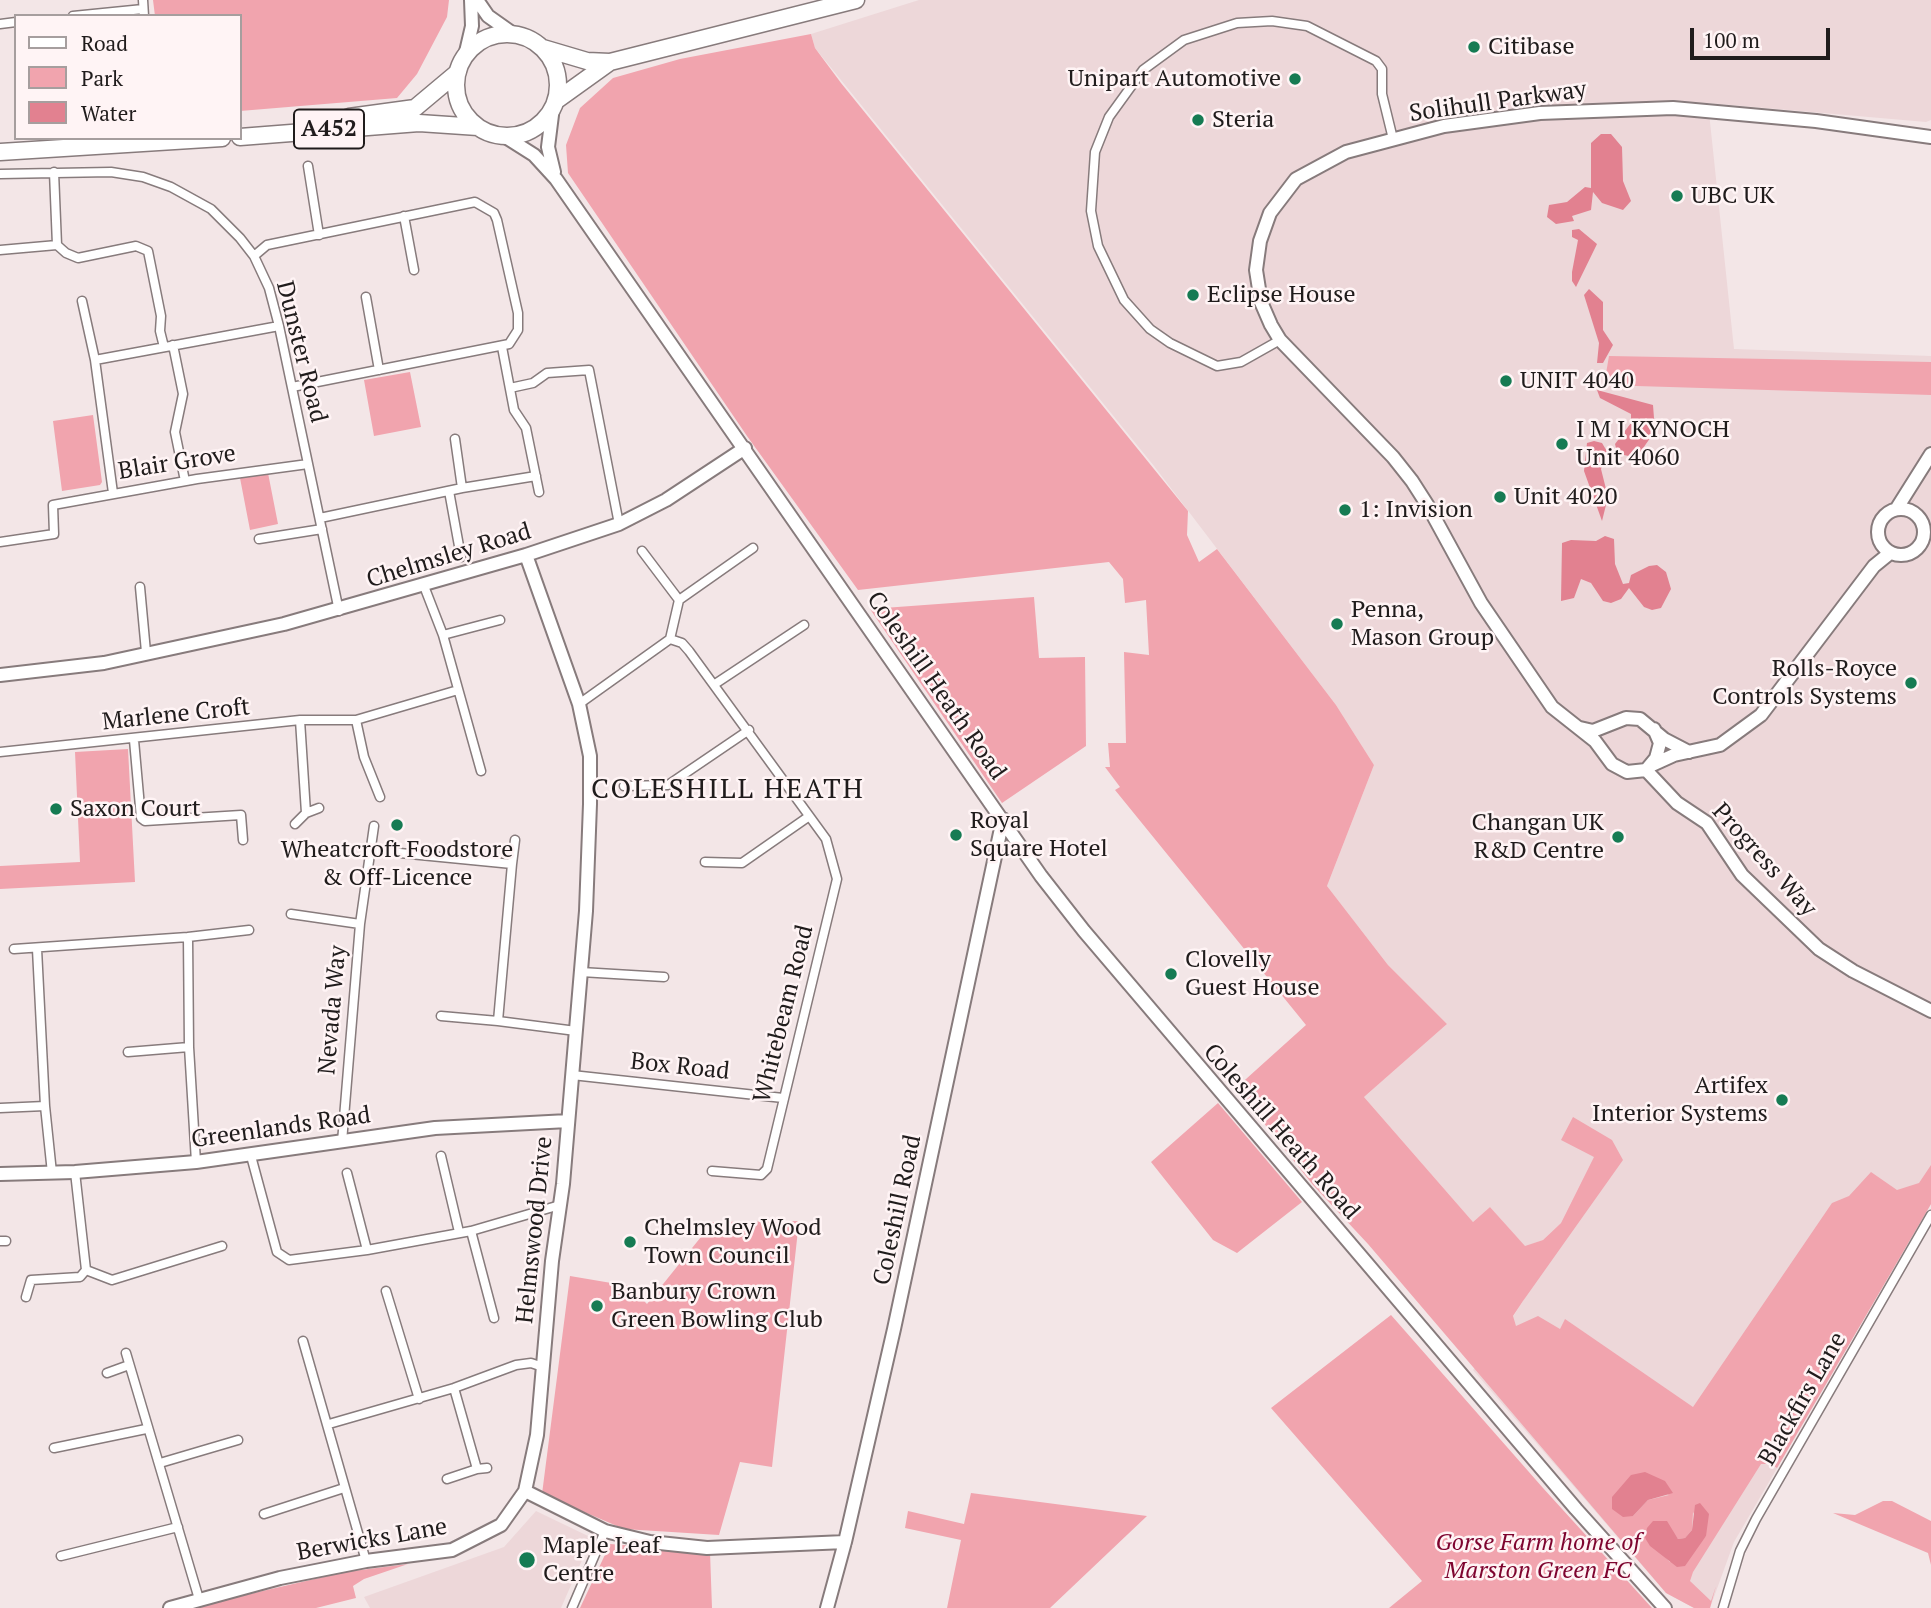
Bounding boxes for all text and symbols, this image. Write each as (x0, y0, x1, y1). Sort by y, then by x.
legend (14, 14, 242, 140)
scale bar (1693, 14, 1833, 58)
text: 100 m (1703, 26, 1760, 54)
text: Road (81, 29, 128, 57)
place label: Citibase (1488, 33, 1574, 61)
marker: Citibase (1466, 39, 1482, 55)
text: Park (81, 64, 123, 92)
place label: Unipart Automotive (1068, 65, 1281, 93)
marker: Unipart Automotive (1287, 71, 1303, 87)
street label: Solihull Parkway (1408, 75, 1588, 129)
text: Water (81, 99, 136, 127)
place label: Steria (1212, 106, 1274, 134)
road number: A452 (294, 110, 364, 148)
marker: Steria (1190, 112, 1206, 128)
place label: UBC UK (1691, 182, 1775, 210)
marker: UBC UK (1669, 188, 1685, 204)
street label: Dunster Road (269, 278, 333, 426)
place label: Eclipse House (1207, 281, 1355, 309)
marker: Eclipse House (1185, 287, 1201, 303)
place label: UNIT 4040 (1520, 367, 1634, 395)
marker: UNIT 4040 (1498, 373, 1514, 389)
place label: I M I KYNOCH Unit 4060 (1576, 416, 1730, 472)
marker: I M I KYNOCH Unit 4060 (1554, 436, 1570, 452)
street label: Blair Grove (116, 439, 238, 487)
place label: Unit 4020 (1514, 483, 1618, 511)
marker: Unit 4020 (1492, 489, 1508, 505)
place label: 1: Invision (1359, 496, 1473, 524)
marker: 1: Invision (1337, 502, 1353, 518)
street label: Chelmsley Road (363, 517, 535, 595)
street label: Coleshill Heath Road (860, 586, 1012, 786)
place label: Penna, Mason Group (1351, 596, 1494, 652)
marker: Penna, Mason Group (1329, 616, 1345, 632)
place label: Rolls-Royce Controls Systems (1712, 655, 1897, 711)
marker: Rolls-Royce Controls Systems (1903, 675, 1919, 691)
street label: Marlene Croft (101, 693, 251, 737)
district label: COLESHILL HEATH (593, 773, 863, 807)
place label: Saxon Court (70, 795, 201, 823)
street label: Progress Way (1706, 797, 1822, 923)
marker: Saxon Court (48, 801, 64, 817)
place label: Royal Square Hotel (970, 807, 1108, 863)
place label: Changan UK R&D Centre (1472, 809, 1604, 865)
marker: Wheatcroft Foodstore & Off-Licence (389, 817, 405, 833)
marker: Royal Square Hotel (948, 827, 964, 843)
marker: Changan UK R&D Centre (1610, 829, 1626, 845)
place label: Wheatcroft Foodstore & Off-Licence (281, 836, 513, 892)
street label: Whitebeam Road (748, 922, 820, 1106)
street label: Nevada Way (313, 944, 353, 1076)
place label: Clovelly Guest House (1185, 946, 1319, 1002)
marker: Clovelly Guest House (1163, 966, 1179, 982)
street label: Coleshill Heath Road (1197, 1038, 1365, 1226)
street label: Box Road (629, 1047, 731, 1087)
place label: Artifex Interior Systems (1592, 1072, 1768, 1128)
marker: Artifex Interior Systems (1774, 1092, 1790, 1108)
street label: Greenlands Road (189, 1101, 373, 1155)
street label: Coleshill Road (868, 1132, 928, 1288)
street label: Helmswood Drive (511, 1135, 559, 1325)
place label: Chelmsley Wood Town Council (644, 1214, 821, 1270)
marker: Chelmsley Wood Town Council (622, 1234, 638, 1250)
place label: Banbury Crown Green Bowling Club (611, 1278, 823, 1334)
marker: Banbury Crown Green Bowling Club (589, 1298, 605, 1314)
street label: Blackfirs Lane (1753, 1327, 1853, 1471)
street label: Berwicks Lane (294, 1513, 450, 1567)
park label: Gorse Farm home of Marston Green FC (1436, 1529, 1640, 1585)
place label: Maple Leaf Centre (543, 1532, 660, 1588)
marker: Maple Leaf Centre (517, 1550, 537, 1570)

